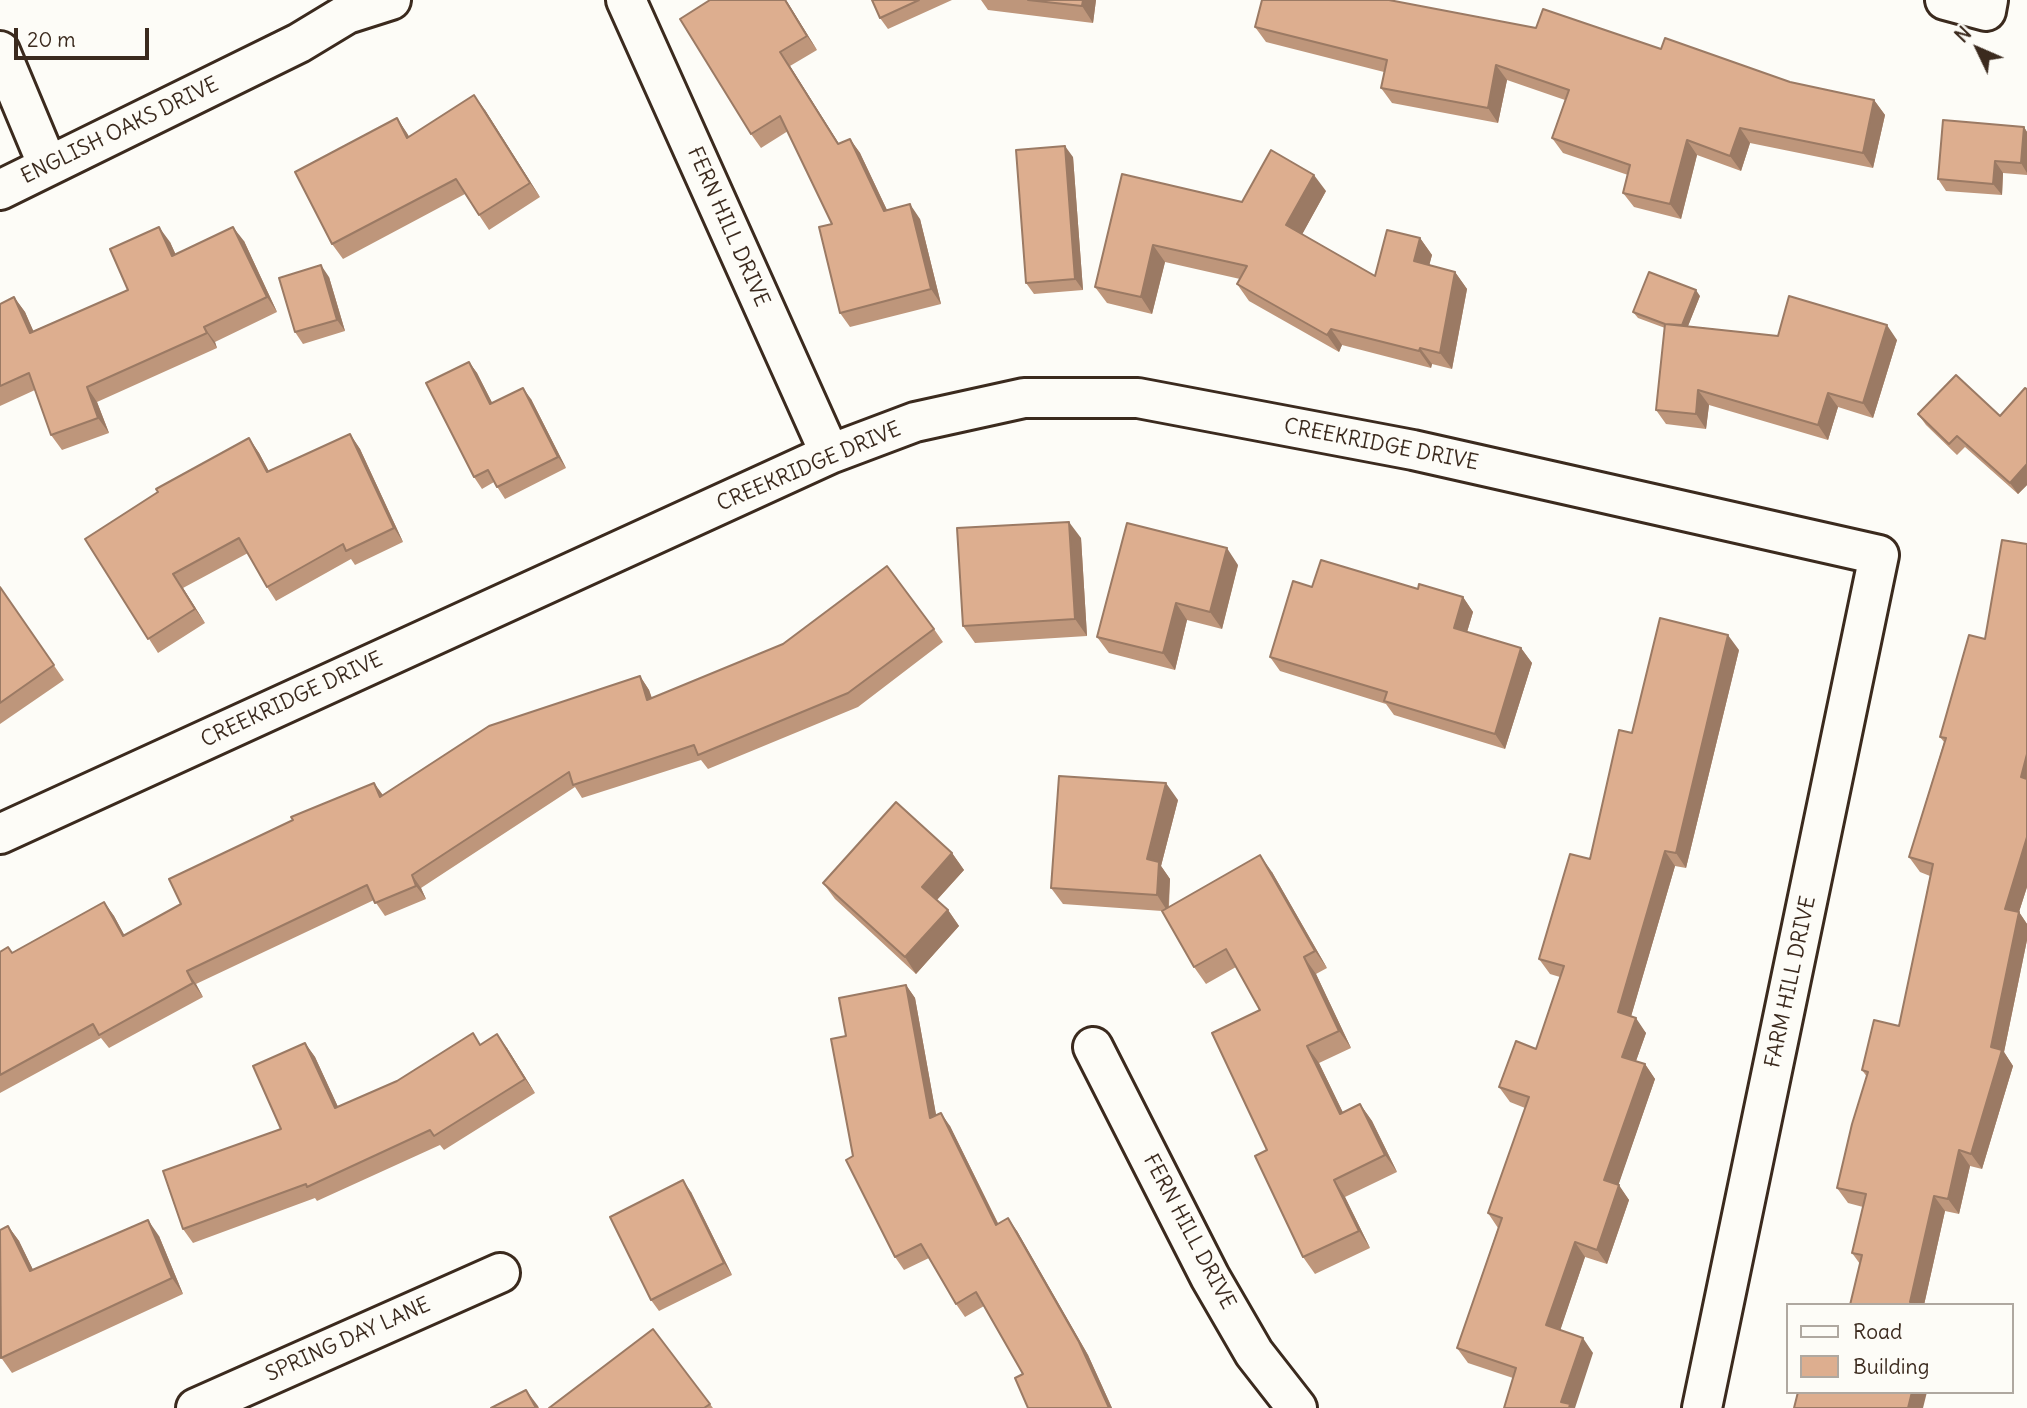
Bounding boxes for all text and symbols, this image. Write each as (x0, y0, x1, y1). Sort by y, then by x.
scale bar (18, 14, 152, 58)
north arrow (1943, 14, 2013, 84)
text: N (1950, 21, 1976, 47)
text: 20 m (27, 26, 76, 53)
street label: ENGLISH OAKS DRIVE (17, 72, 223, 190)
street label: FERN HILL DRIVE (681, 143, 775, 311)
street label: CREEKRIDGE DRIVE (1282, 414, 1480, 476)
street label: CREEKRIDGE DRIVE (713, 417, 905, 517)
street label: CREEKRIDGE DRIVE (197, 647, 387, 753)
street label: FARM HILL DRIVE (1760, 894, 1822, 1070)
street label: FERN HILL DRIVE (1137, 1150, 1241, 1314)
street label: SPRING DAY LANE (262, 1292, 434, 1388)
legend (1786, 1303, 2013, 1394)
text: Road (1853, 1318, 1902, 1345)
text: Building (1853, 1353, 1929, 1380)

